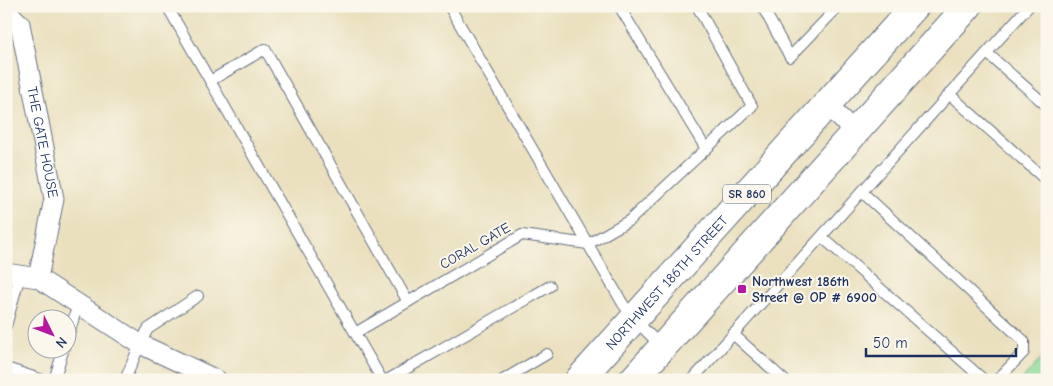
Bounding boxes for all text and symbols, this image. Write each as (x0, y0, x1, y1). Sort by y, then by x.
street label: THE GATE HOUSE (24, 85, 62, 199)
road number: SR 860 (723, 184, 771, 203)
street label: NORTHWEST 186TH STREET (602, 211, 732, 353)
street label: CORAL GATE (437, 219, 513, 273)
place label: Northwest 186th Street @ OP # 6900 (752, 273, 877, 306)
marker: Northwest 186th Street @ OP # 6900 (736, 283, 748, 295)
north arrow (28, 308, 78, 358)
scale bar (866, 326, 1016, 358)
text: N (52, 333, 71, 351)
text: 50 m (873, 334, 908, 352)

